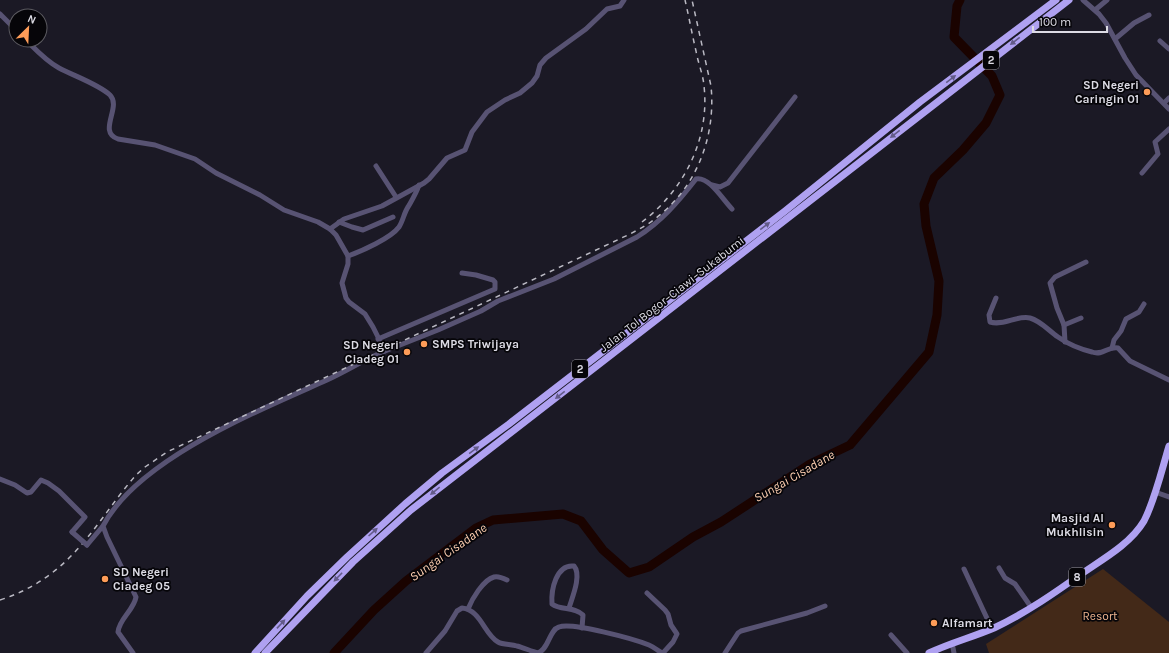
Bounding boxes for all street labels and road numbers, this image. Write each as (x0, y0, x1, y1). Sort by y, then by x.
road number: 2 (983, 51, 999, 69)
street label: Jalan Tol Bogor–Ciawi–Sukabumi (597, 233, 747, 355)
road number: 2 (572, 360, 588, 378)
road number: 8 (1069, 568, 1085, 586)

